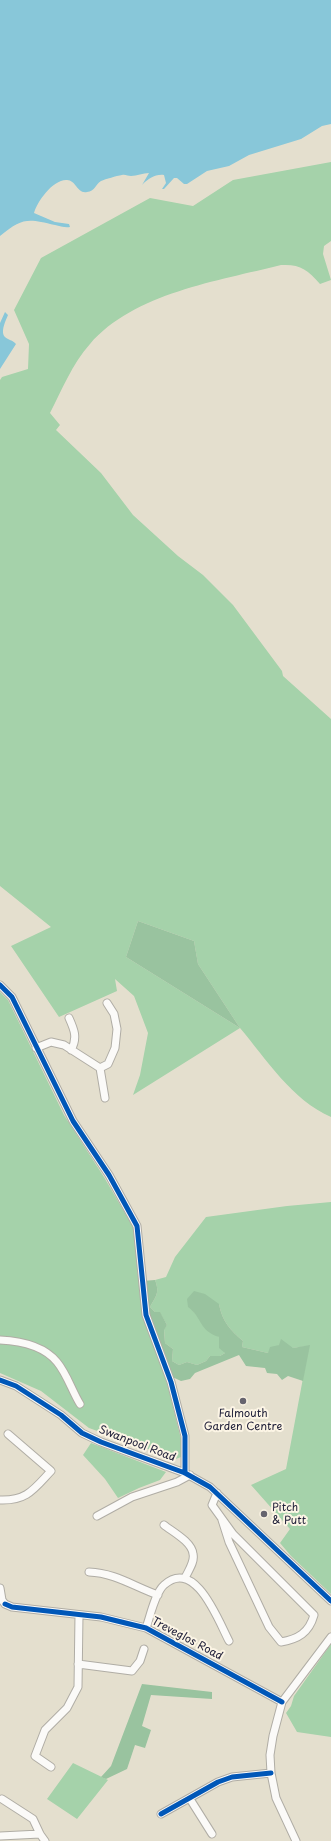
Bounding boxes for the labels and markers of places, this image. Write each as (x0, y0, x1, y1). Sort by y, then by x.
marker: Falmouth Garden Centre (238, 1396, 248, 1406)
place label: Falmouth Garden Centre (204, 1407, 282, 1433)
place label: Pitch & Putt (272, 1501, 306, 1527)
marker: Pitch & Putt (259, 1509, 269, 1519)

